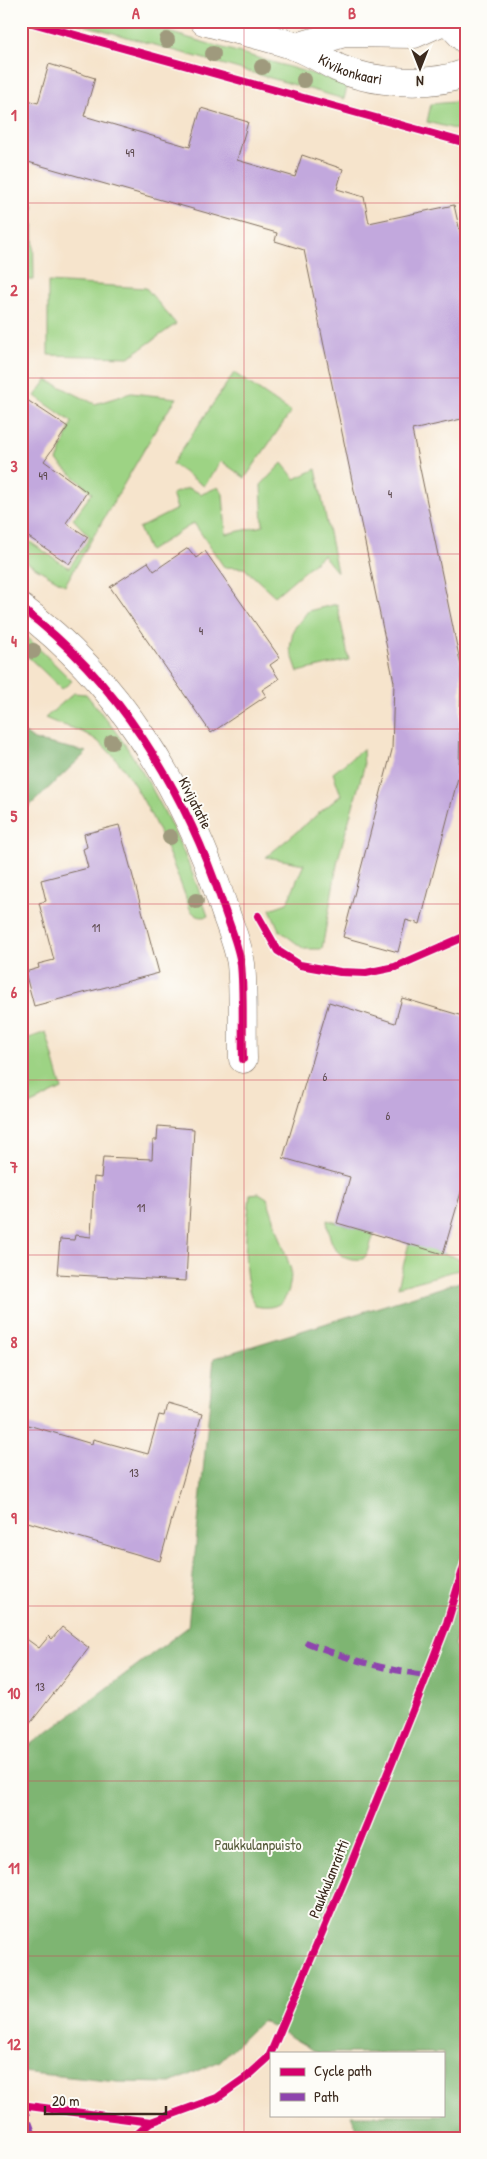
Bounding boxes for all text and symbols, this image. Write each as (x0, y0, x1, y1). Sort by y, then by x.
text: A (132, 2, 140, 24)
text: B (348, 2, 356, 24)
north arrow (394, 42, 444, 92)
street label: Kivikonkaari (315, 48, 384, 89)
text: N (416, 72, 424, 91)
text: 1 (11, 104, 17, 126)
house number: 49 (126, 144, 135, 161)
text: 2 (10, 279, 18, 301)
text: 3 (10, 455, 18, 477)
house number: 49 (39, 467, 48, 484)
house number: 4 (388, 485, 393, 502)
house number: 4 (199, 622, 204, 639)
text: 4 (11, 630, 17, 652)
street label: Kivijatatie (173, 773, 217, 832)
text: 5 (11, 805, 18, 827)
house number: 11 (92, 919, 100, 936)
text: 6 (11, 981, 18, 1003)
house number: 6 (323, 1068, 328, 1085)
house number: 6 (386, 1107, 391, 1124)
text: 7 (9, 1156, 18, 1178)
house number: 11 (137, 1199, 145, 1216)
text: 8 (11, 1331, 18, 1353)
house number: 13 (129, 1464, 139, 1481)
text: 9 (11, 1507, 17, 1529)
house number: 13 (35, 1678, 45, 1695)
text: 10 (8, 1682, 20, 1704)
park label: Paukkulanpuisto (215, 1834, 301, 1855)
street label: Paukkulanraitti (303, 1836, 354, 1921)
text: 11 (8, 1857, 20, 1879)
text: 12 (7, 2033, 21, 2055)
legend (270, 2052, 444, 2116)
text: Cycle path (314, 2060, 372, 2081)
scale bar (45, 2084, 166, 2116)
text: Path (314, 2086, 339, 2107)
text: 20 m (52, 2090, 79, 2111)

